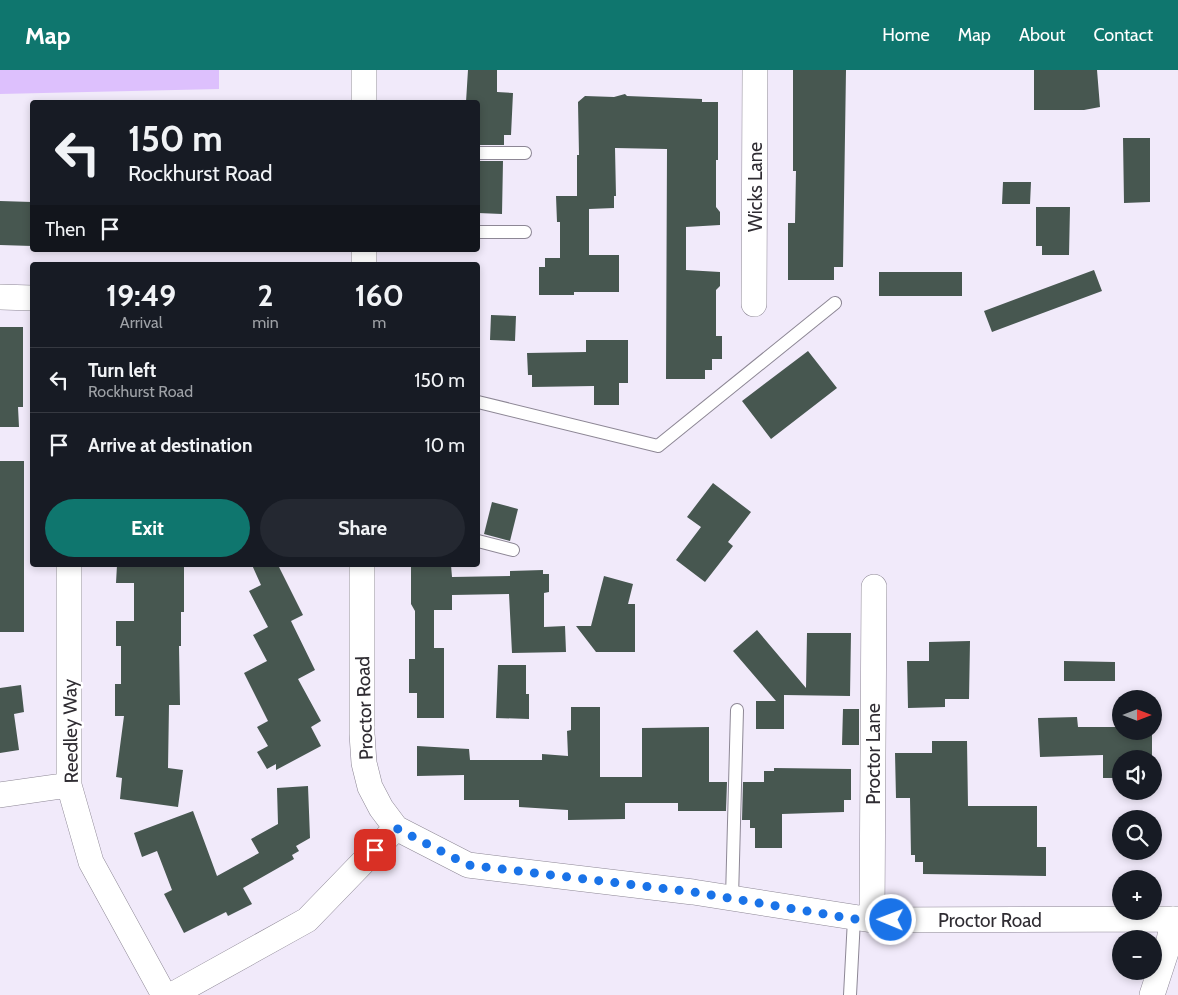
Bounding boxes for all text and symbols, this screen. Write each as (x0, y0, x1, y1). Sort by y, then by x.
text: Map (25, 21, 71, 50)
text: Home (882, 24, 930, 46)
text: Map (958, 24, 991, 46)
text: About (1019, 24, 1065, 46)
text: Contact (1093, 24, 1153, 46)
text: 150 m (128, 117, 223, 160)
icon: left (45, 120, 110, 185)
street label: Wicks Lane (744, 142, 767, 232)
text: Rockhurst Road (128, 160, 272, 187)
icon: arrive (96, 215, 124, 243)
text: Then (45, 218, 86, 241)
text: 19:49 (106, 277, 176, 314)
text: 2 (258, 277, 273, 314)
text: 160 (355, 277, 404, 314)
text: Arrival (120, 313, 162, 332)
text: min (252, 313, 279, 332)
text: m (372, 313, 386, 332)
text: Turn left (88, 359, 156, 382)
icon: left (45, 366, 73, 394)
text: 150 m (414, 369, 465, 392)
text: Rockhurst Road (88, 382, 193, 401)
icon: arrive (45, 431, 73, 459)
text: Arrive at destination (88, 434, 252, 457)
text: 10 m (425, 434, 465, 457)
button: Exit (45, 499, 250, 557)
button: Share (260, 499, 465, 557)
street label: Proctor Road (351, 656, 378, 760)
street label: Reedley Way (58, 678, 83, 783)
north arrow (1112, 690, 1162, 740)
map controls (1112, 690, 1162, 980)
street label: Proctor Lane (862, 703, 885, 805)
button: sound (1112, 750, 1162, 800)
button: search (1112, 810, 1162, 860)
pin (354, 829, 396, 871)
icon: arrive (361, 836, 389, 864)
button: + (1112, 870, 1162, 920)
position arrow (864, 893, 916, 945)
street label: Proctor Road (938, 909, 1042, 932)
button: − (1112, 930, 1162, 980)

